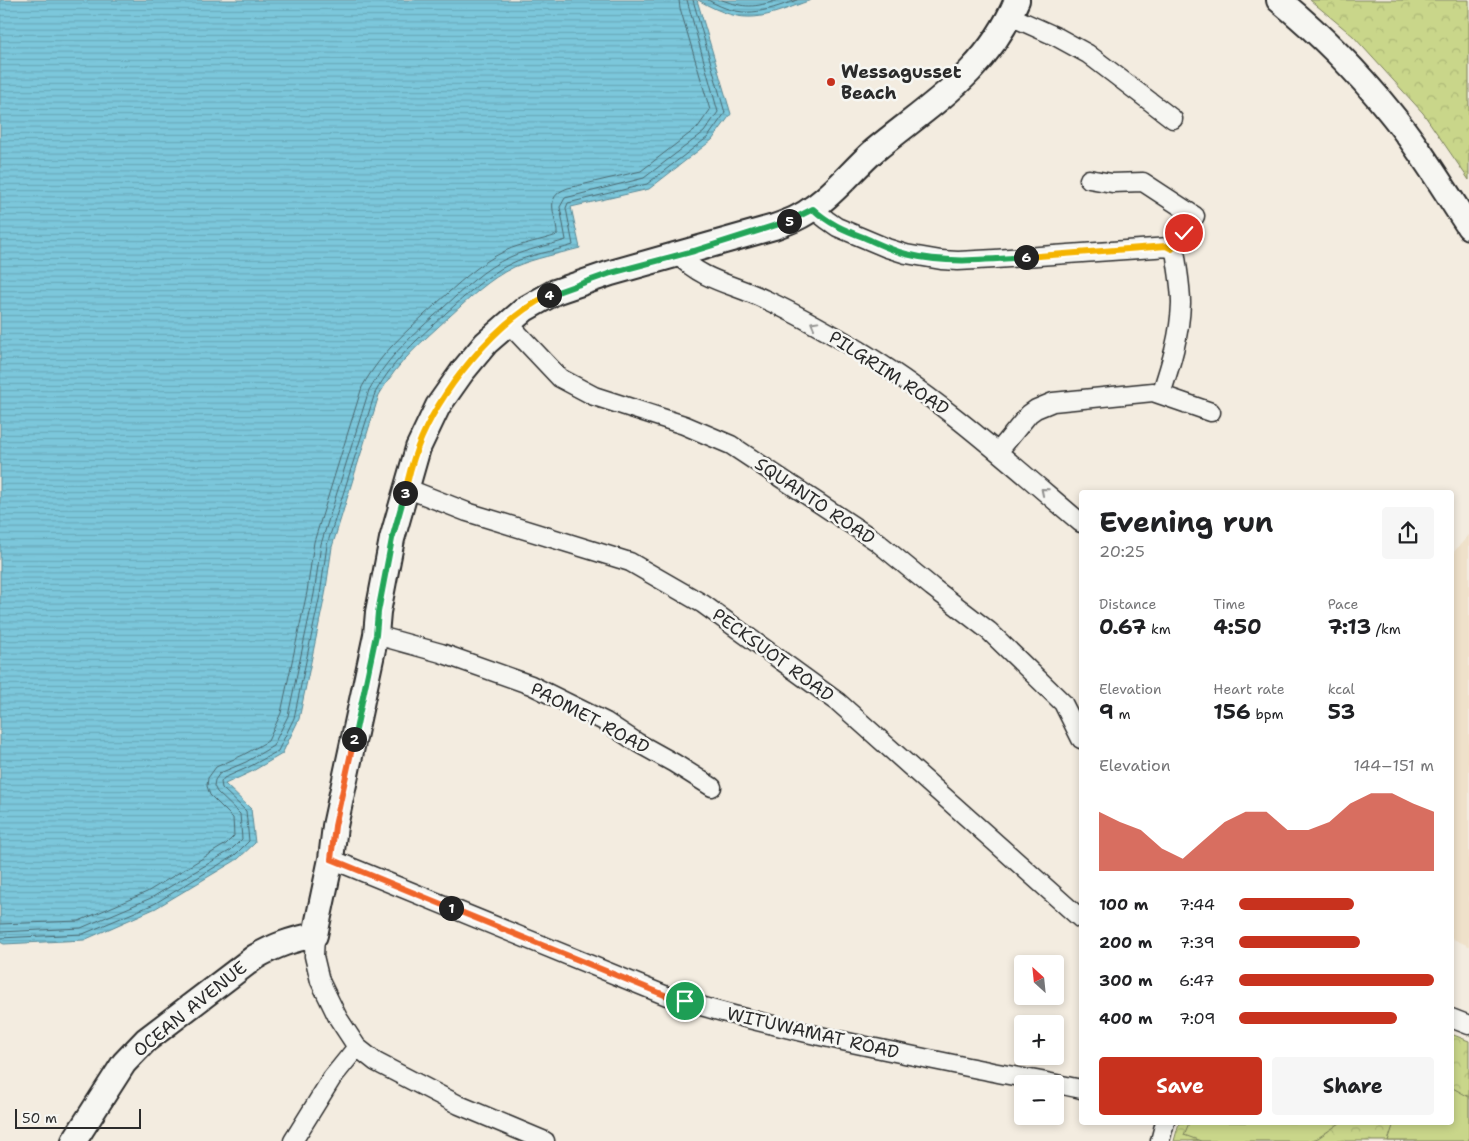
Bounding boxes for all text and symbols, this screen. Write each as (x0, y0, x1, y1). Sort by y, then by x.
place label: Wessagusset Beach (841, 60, 962, 105)
marker: Wessagusset Beach (825, 76, 837, 88)
pin: 5 (776, 208, 802, 234)
text: 5 (785, 212, 794, 230)
pin (1163, 212, 1205, 254)
icon: check (1170, 219, 1198, 247)
pin: 6 (1014, 244, 1038, 270)
text: 6 (1022, 248, 1031, 266)
pin: 4 (536, 282, 562, 308)
text: 4 (545, 286, 554, 304)
one-way arrow (810, 320, 819, 330)
street label: PILGRIM ROAD (824, 325, 954, 421)
street label: SQUANTO ROAD (750, 452, 880, 550)
pin: 3 (392, 480, 418, 506)
text: 3 (401, 484, 410, 502)
one-way arrow (1041, 488, 1050, 497)
text: Evening run (1099, 503, 1274, 541)
button: share (1382, 507, 1434, 559)
text: 20:25 (1099, 541, 1145, 562)
text: Distance (1099, 595, 1156, 613)
text: Time (1213, 595, 1245, 613)
text: Pace (1328, 595, 1358, 613)
street label: PECKSUOT ROAD (707, 603, 839, 707)
text: 0.67 (1099, 613, 1146, 641)
text: 4:50 (1213, 613, 1262, 641)
text: 7:13 (1328, 613, 1371, 641)
text: km (1146, 620, 1171, 638)
text: /km (1371, 620, 1401, 638)
street label: PAOMET ROAD (526, 677, 654, 759)
text: Elevation (1099, 680, 1162, 698)
text: Heart rate (1213, 680, 1285, 698)
text: kcal (1328, 680, 1355, 698)
text: 9 (1099, 698, 1114, 726)
text: 156 (1213, 698, 1251, 726)
text: 53 (1328, 698, 1355, 726)
text: m (1114, 705, 1131, 723)
text: bpm (1251, 705, 1284, 723)
pin: 2 (342, 726, 366, 752)
text: 2 (350, 730, 359, 748)
text: Elevation (1099, 755, 1171, 776)
text: 144–151 m (1353, 755, 1434, 776)
text: 100 m (1099, 894, 1148, 915)
text: 7:44 (1179, 894, 1215, 915)
pin: 1 (438, 896, 464, 920)
text: 1 (448, 899, 455, 917)
text: 200 m (1099, 932, 1152, 953)
text: 7:39 (1179, 932, 1215, 953)
north arrow (1014, 955, 1064, 1005)
map controls (1014, 955, 1064, 1125)
street label: OCEAN AVENUE (128, 956, 252, 1062)
text: 300 m (1099, 970, 1153, 991)
text: 6:47 (1179, 970, 1214, 991)
pin (664, 980, 706, 1022)
icon: arrive (671, 987, 699, 1015)
street label: WITUWAMAT ROAD (724, 1001, 902, 1065)
text: 400 m (1099, 1008, 1153, 1029)
text: 7:09 (1179, 1008, 1215, 1029)
button: + (1014, 1015, 1064, 1065)
button: Save (1099, 1057, 1262, 1115)
button: Share (1272, 1057, 1434, 1115)
button: − (1014, 1075, 1064, 1125)
scale bar (15, 1106, 141, 1129)
text: 50 m (22, 1109, 57, 1127)

